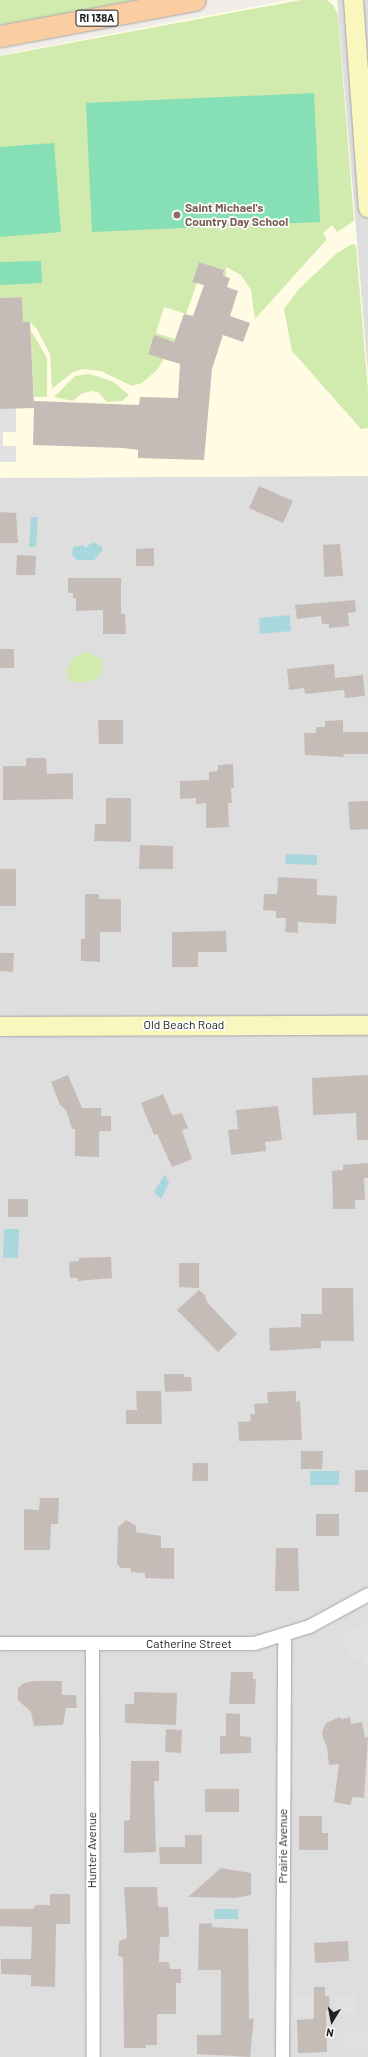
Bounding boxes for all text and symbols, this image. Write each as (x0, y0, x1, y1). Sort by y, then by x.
road number: RI 138A (75, 9, 119, 27)
place label: Saint Michael's Country Day School (185, 201, 288, 229)
marker: Saint Michael's Country Day School (172, 210, 182, 220)
street label: Old Beach Road (144, 1018, 224, 1032)
street label: Catherine Street (146, 1637, 232, 1651)
street label: Prairie Avenue (276, 1809, 290, 1883)
street label: Hunter Avenue (85, 1812, 99, 1888)
north arrow (312, 2001, 352, 2041)
text: N (325, 2026, 335, 2040)

